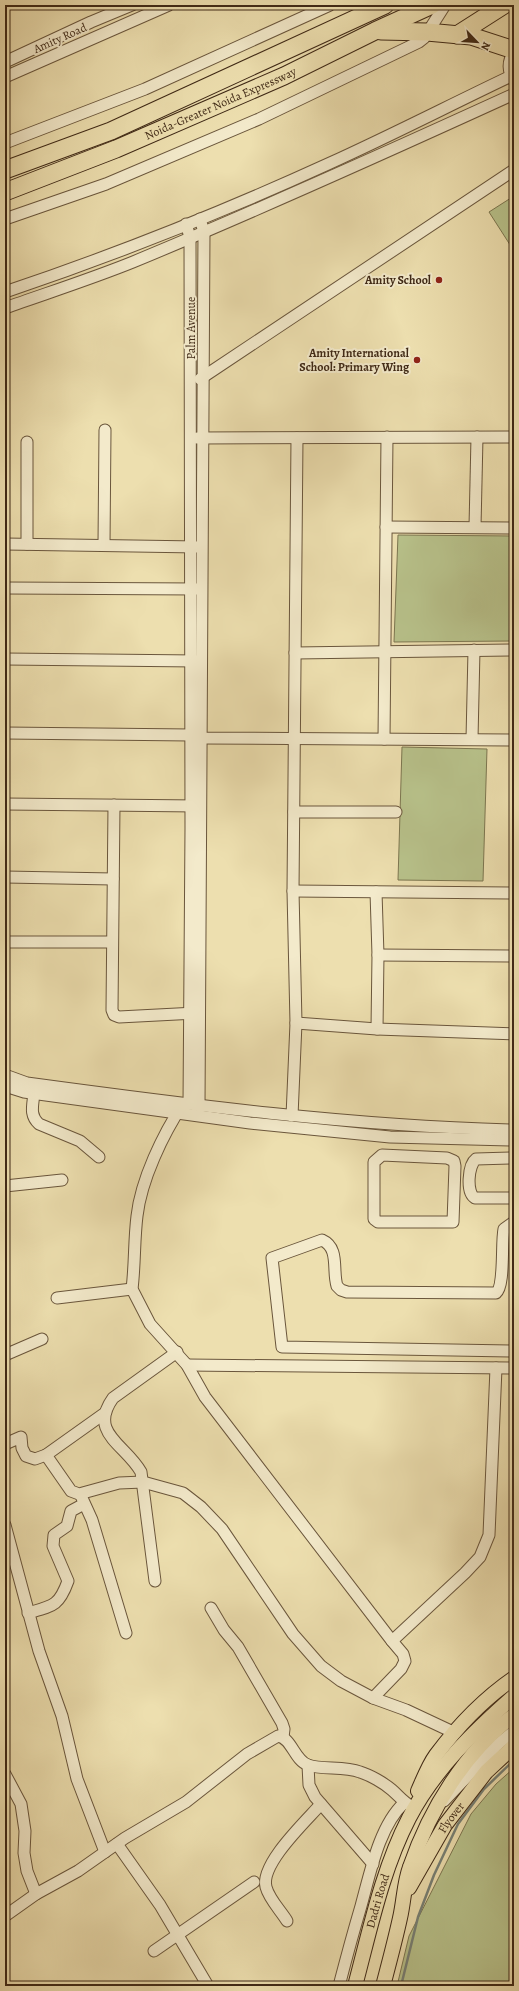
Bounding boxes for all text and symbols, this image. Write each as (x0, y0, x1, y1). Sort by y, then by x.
street label: Amity Road (30, 19, 90, 57)
north arrow (457, 22, 497, 62)
text: N (477, 39, 494, 53)
street label: Noida-Greater Noida Expressway (142, 63, 300, 144)
place label: Amity School (364, 272, 432, 288)
marker: Amity School (434, 275, 444, 285)
street label: Palm Avenue (183, 297, 199, 360)
place label: Amity International School: Primary Wing (299, 345, 410, 375)
marker: Amity International School: Primary Wing (412, 355, 422, 365)
street label: Flyover (434, 1798, 468, 1836)
street label: Dadri Road (362, 1871, 393, 1930)

